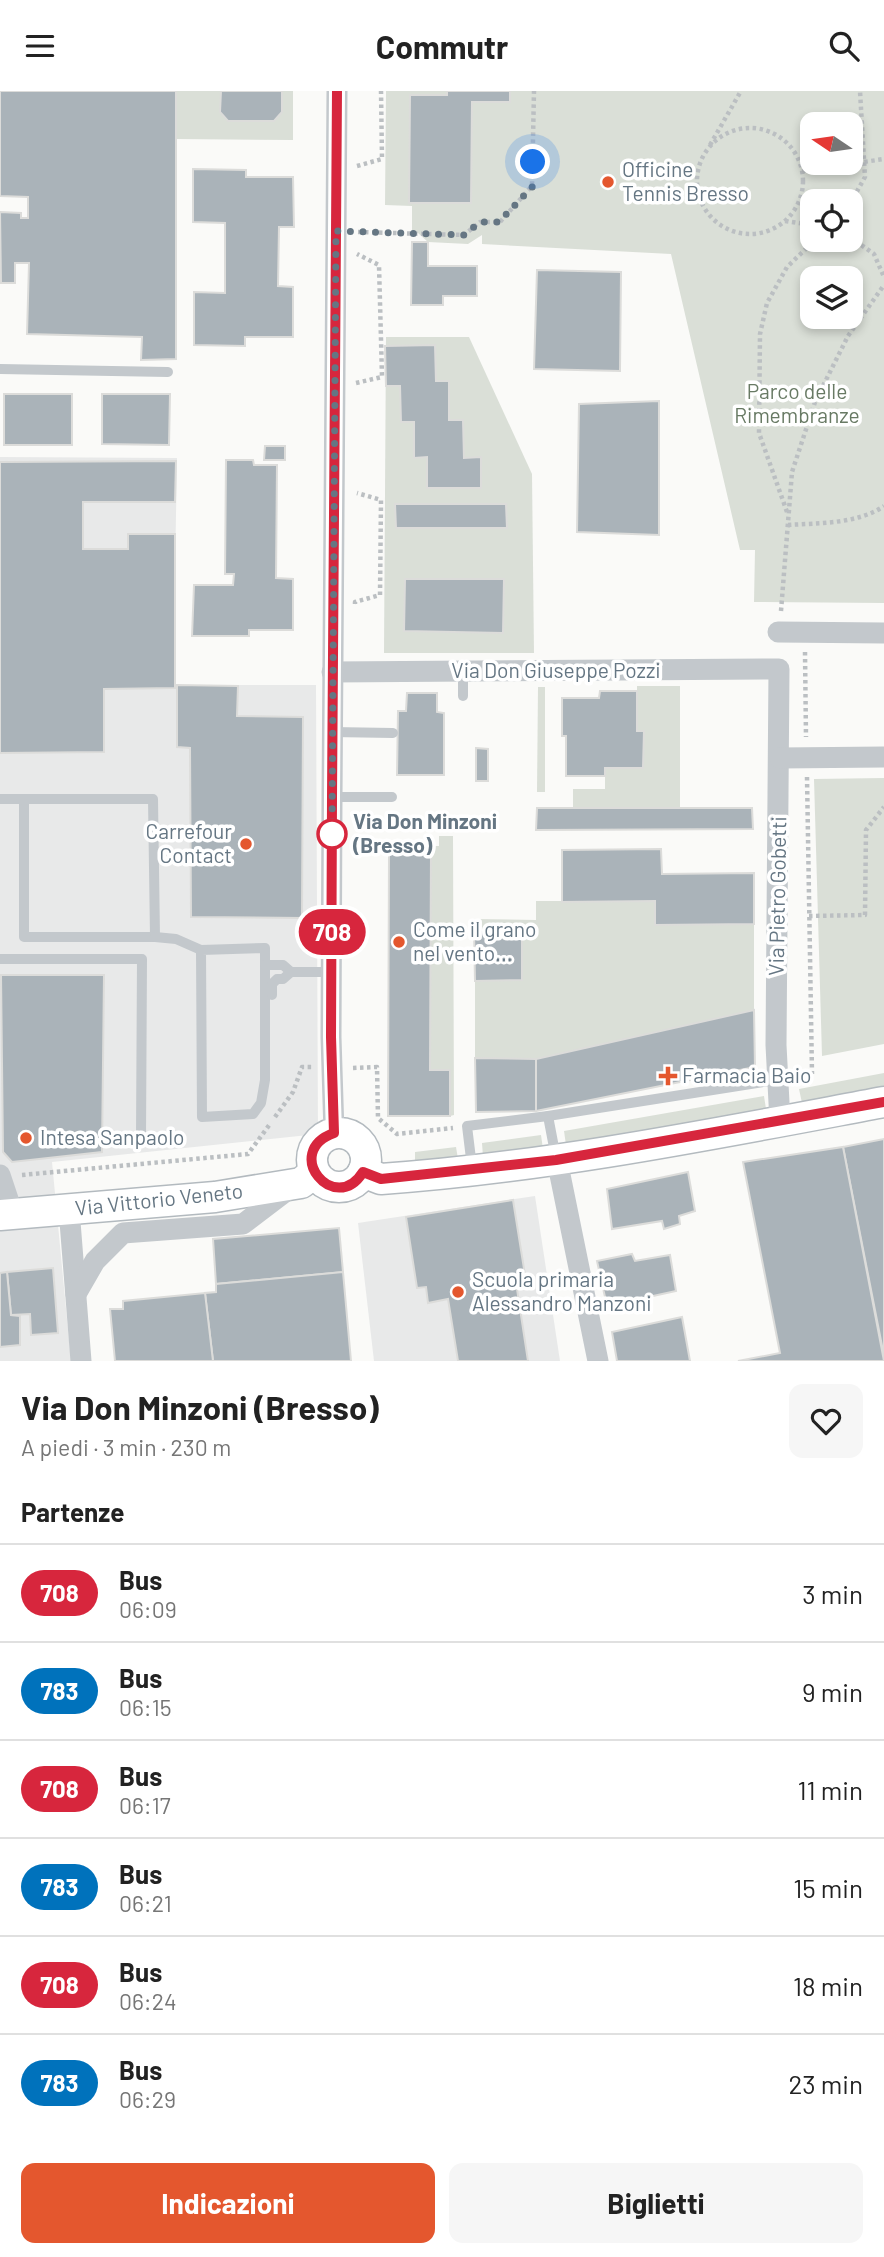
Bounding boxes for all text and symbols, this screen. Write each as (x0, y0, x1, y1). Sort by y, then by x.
icon: menu (21, 27, 59, 65)
text: Commutr (376, 27, 508, 65)
icon: search (825, 27, 863, 65)
north arrow (800, 112, 863, 175)
map controls (800, 112, 863, 329)
your location (515, 144, 550, 179)
place label: Officine Tennis Bresso (622, 156, 749, 205)
marker: Officine Tennis Bresso (600, 174, 616, 190)
button: locate (800, 189, 863, 252)
button: layers (800, 266, 863, 329)
park label: Parco delle Rimembranze (734, 378, 860, 427)
street label: Via Don Giuseppe Pozzi (451, 657, 661, 682)
place label: Via Don Minzoni (Bresso) (352, 808, 497, 857)
street label: Via Pietro Gobetti (763, 816, 790, 976)
place label: Carrefour Contact (146, 818, 232, 867)
marker: Via Don Minzoni (Bresso) (317, 819, 347, 849)
marker: Carrefour Contact (238, 836, 254, 852)
line badge: 708 (292, 909, 372, 955)
place label: Come il grano nel vento... (413, 916, 536, 965)
text: 708 (313, 917, 351, 946)
marker: Come il grano nel vento... (391, 934, 407, 950)
place label: Farmacia Baio (682, 1062, 812, 1087)
marker: Farmacia Baio (660, 1068, 676, 1084)
place label: Intesa Sanpaolo (40, 1124, 184, 1149)
marker: Intesa Sanpaolo (18, 1130, 34, 1146)
street label: Via Vittorio Veneto (74, 1177, 244, 1220)
place label: Scuola primaria Alessandro Manzoni (472, 1266, 652, 1315)
marker: Scuola primaria Alessandro Manzoni (450, 1284, 466, 1300)
button: heart (789, 1384, 863, 1458)
text: Via Don Minzoni (Bresso) (21, 1387, 379, 1427)
text: A piedi · 3 min · 230 m (21, 1433, 231, 1461)
text: Partenze (21, 1496, 124, 1527)
text: Bus (119, 1564, 162, 1595)
text: 708 (40, 1578, 79, 1607)
text: 3 min (802, 1578, 863, 1609)
text: 06:09 (119, 1595, 177, 1623)
text: Bus (119, 1662, 162, 1693)
text: 783 (41, 1676, 78, 1705)
text: 9 min (802, 1676, 863, 1707)
text: 06:15 (119, 1693, 172, 1721)
text: Bus (119, 1760, 162, 1791)
text: 708 (40, 1774, 79, 1803)
text: 11 min (797, 1774, 863, 1805)
text: 06:17 (119, 1791, 171, 1819)
text: Bus (119, 1858, 162, 1889)
text: 783 (41, 1872, 78, 1901)
text: 15 min (793, 1872, 863, 1903)
text: 06:21 (119, 1889, 172, 1917)
text: Bus (119, 1956, 162, 1987)
text: 708 (40, 1970, 79, 1999)
text: 18 min (793, 1970, 863, 2001)
text: 06:24 (119, 1987, 177, 2015)
text: Bus (119, 2054, 162, 2085)
text: 783 (41, 2068, 78, 2097)
text: 23 min (788, 2068, 863, 2099)
text: 06:29 (119, 2085, 176, 2113)
button: Indicazioni (21, 2163, 435, 2243)
button: Biglietti (449, 2163, 863, 2243)

